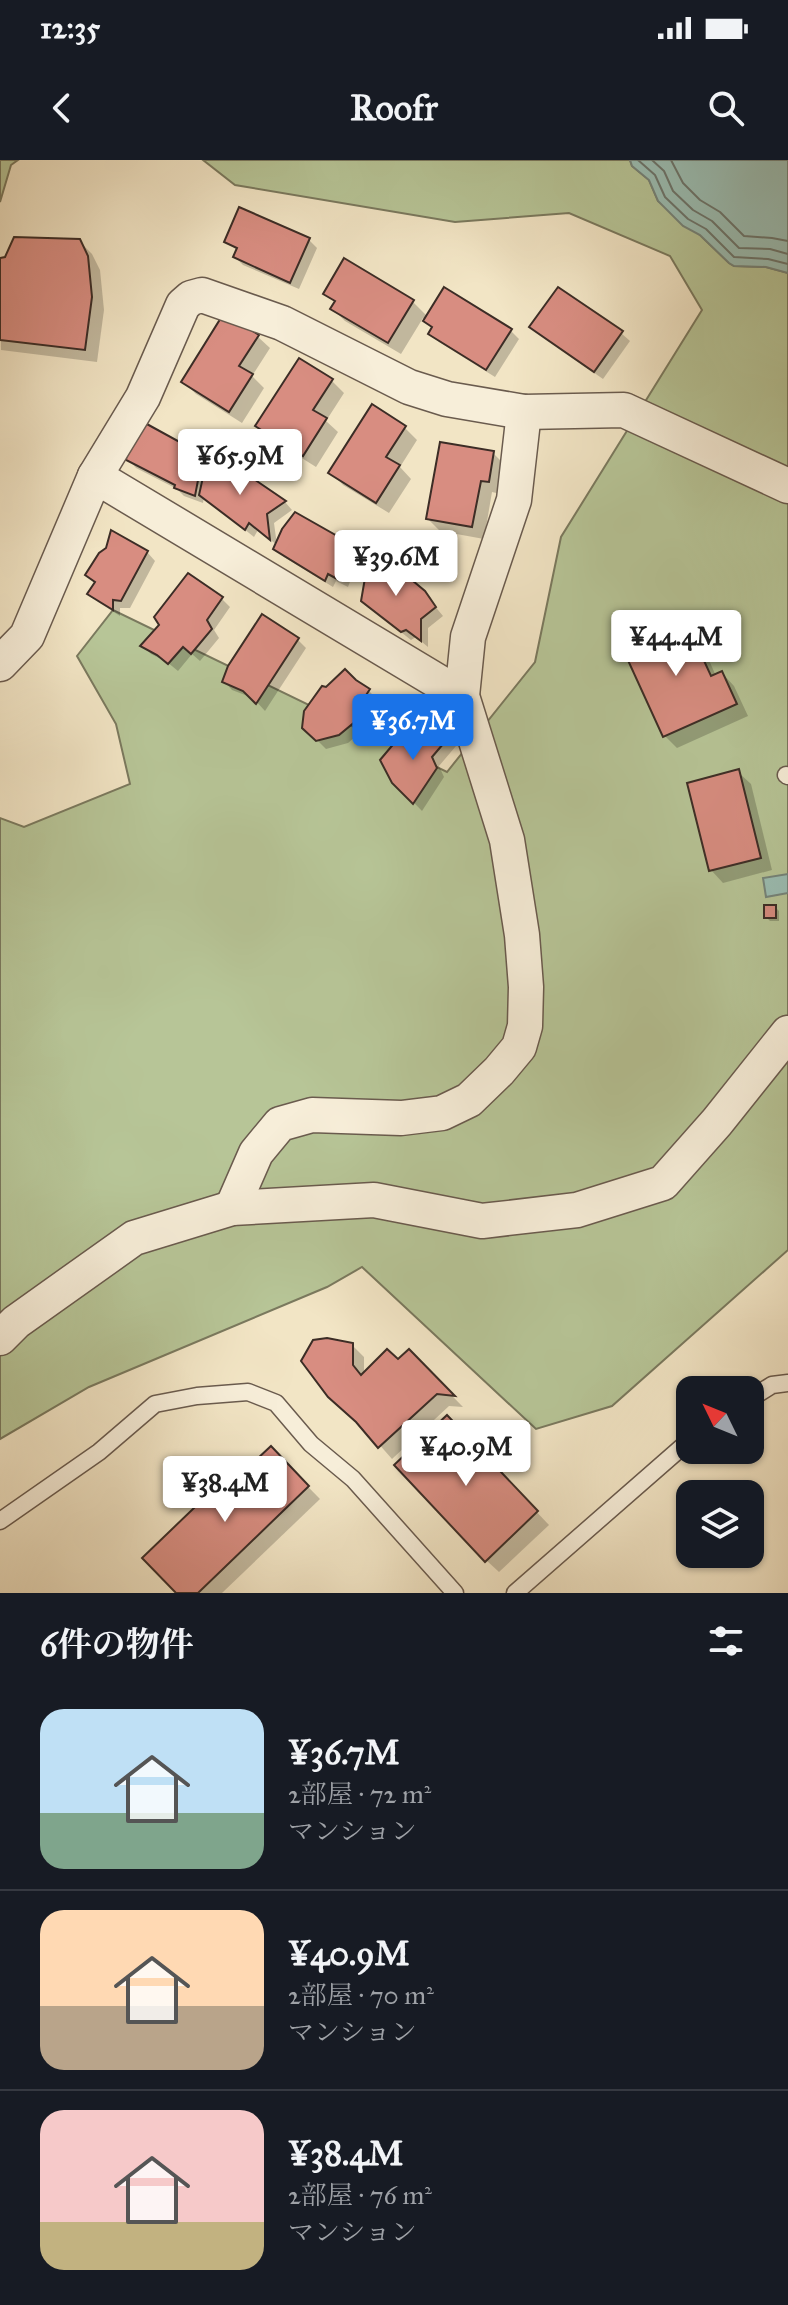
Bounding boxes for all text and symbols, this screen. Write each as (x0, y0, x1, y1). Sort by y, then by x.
text: 12:35 (40, 10, 100, 46)
icon: back (40, 86, 84, 130)
text: Roofr (350, 86, 438, 130)
icon: search (704, 86, 748, 130)
pin: ¥65.9M (175, 429, 305, 497)
text: ¥65.9M (196, 439, 284, 471)
pin: ¥39.6M (331, 530, 461, 598)
text: ¥39.6M (353, 540, 439, 572)
pin: ¥44.4M (611, 610, 741, 678)
text: ¥44.4M (629, 620, 723, 652)
pin: ¥36.7M (348, 694, 478, 762)
text: ¥36.7M (370, 704, 456, 736)
north arrow (676, 1376, 764, 1464)
map controls (676, 1376, 764, 1568)
pin: ¥40.9M (401, 1420, 531, 1488)
text: ¥40.9M (420, 1430, 512, 1462)
pin: ¥38.4M (160, 1456, 290, 1524)
text: ¥38.4M (181, 1466, 269, 1498)
button: layers (676, 1480, 764, 1568)
icon: filters (704, 1619, 748, 1663)
text: 6件の物件 (40, 1624, 193, 1665)
text: ¥36.7M (288, 1732, 400, 1773)
icon: home (104, 1741, 200, 1837)
text: 2部屋 · 72 m² (288, 1778, 431, 1810)
text: マンション (288, 1815, 417, 1847)
text: ¥40.9M (288, 1933, 409, 1974)
icon: home (104, 1942, 200, 2038)
text: 2部屋 · 70 m² (288, 1979, 434, 2011)
text: マンション (288, 2016, 417, 2048)
text: ¥38.4M (288, 2133, 403, 2174)
icon: home (104, 2142, 200, 2238)
text: 2部屋 · 76 m² (288, 2179, 432, 2211)
text: マンション (288, 2216, 417, 2248)

